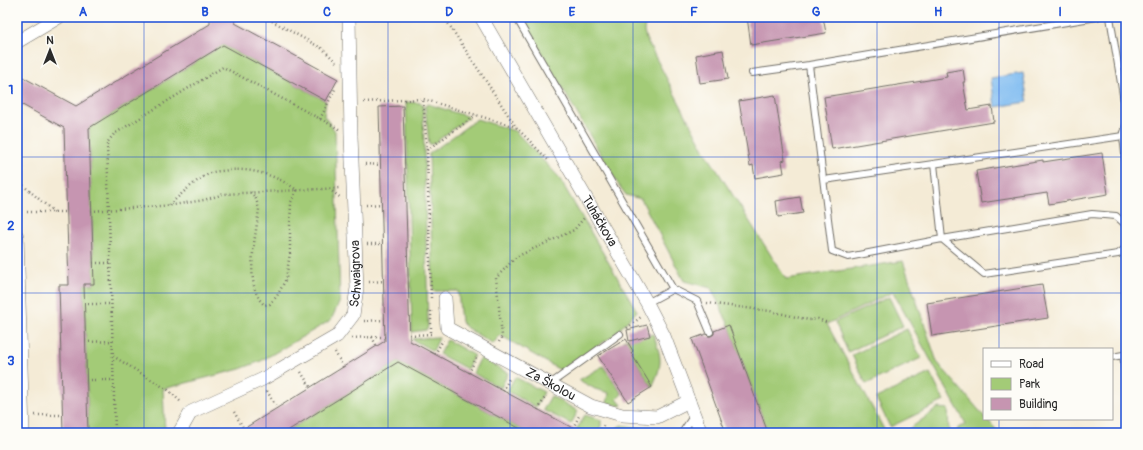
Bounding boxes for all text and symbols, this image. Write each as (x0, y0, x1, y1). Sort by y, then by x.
text: A (79, 4, 88, 20)
text: B (201, 4, 209, 20)
text: C (323, 4, 331, 20)
text: D (445, 4, 453, 20)
text: E (569, 4, 576, 20)
text: F (690, 4, 698, 20)
text: G (812, 4, 821, 20)
text: H (934, 4, 942, 20)
text: I (1058, 4, 1062, 20)
north arrow (30, 30, 70, 70)
text: N (46, 34, 54, 47)
text: 1 (8, 82, 14, 98)
street label: Tuháčkova (578, 193, 621, 250)
text: 2 (7, 218, 15, 234)
street label: Schwaigrova (346, 240, 365, 308)
legend (983, 348, 1113, 420)
text: 3 (7, 353, 15, 369)
text: Road (1019, 357, 1044, 372)
street label: Za Školou (523, 364, 578, 404)
text: Park (1019, 377, 1040, 392)
text: Building (1019, 397, 1058, 412)

